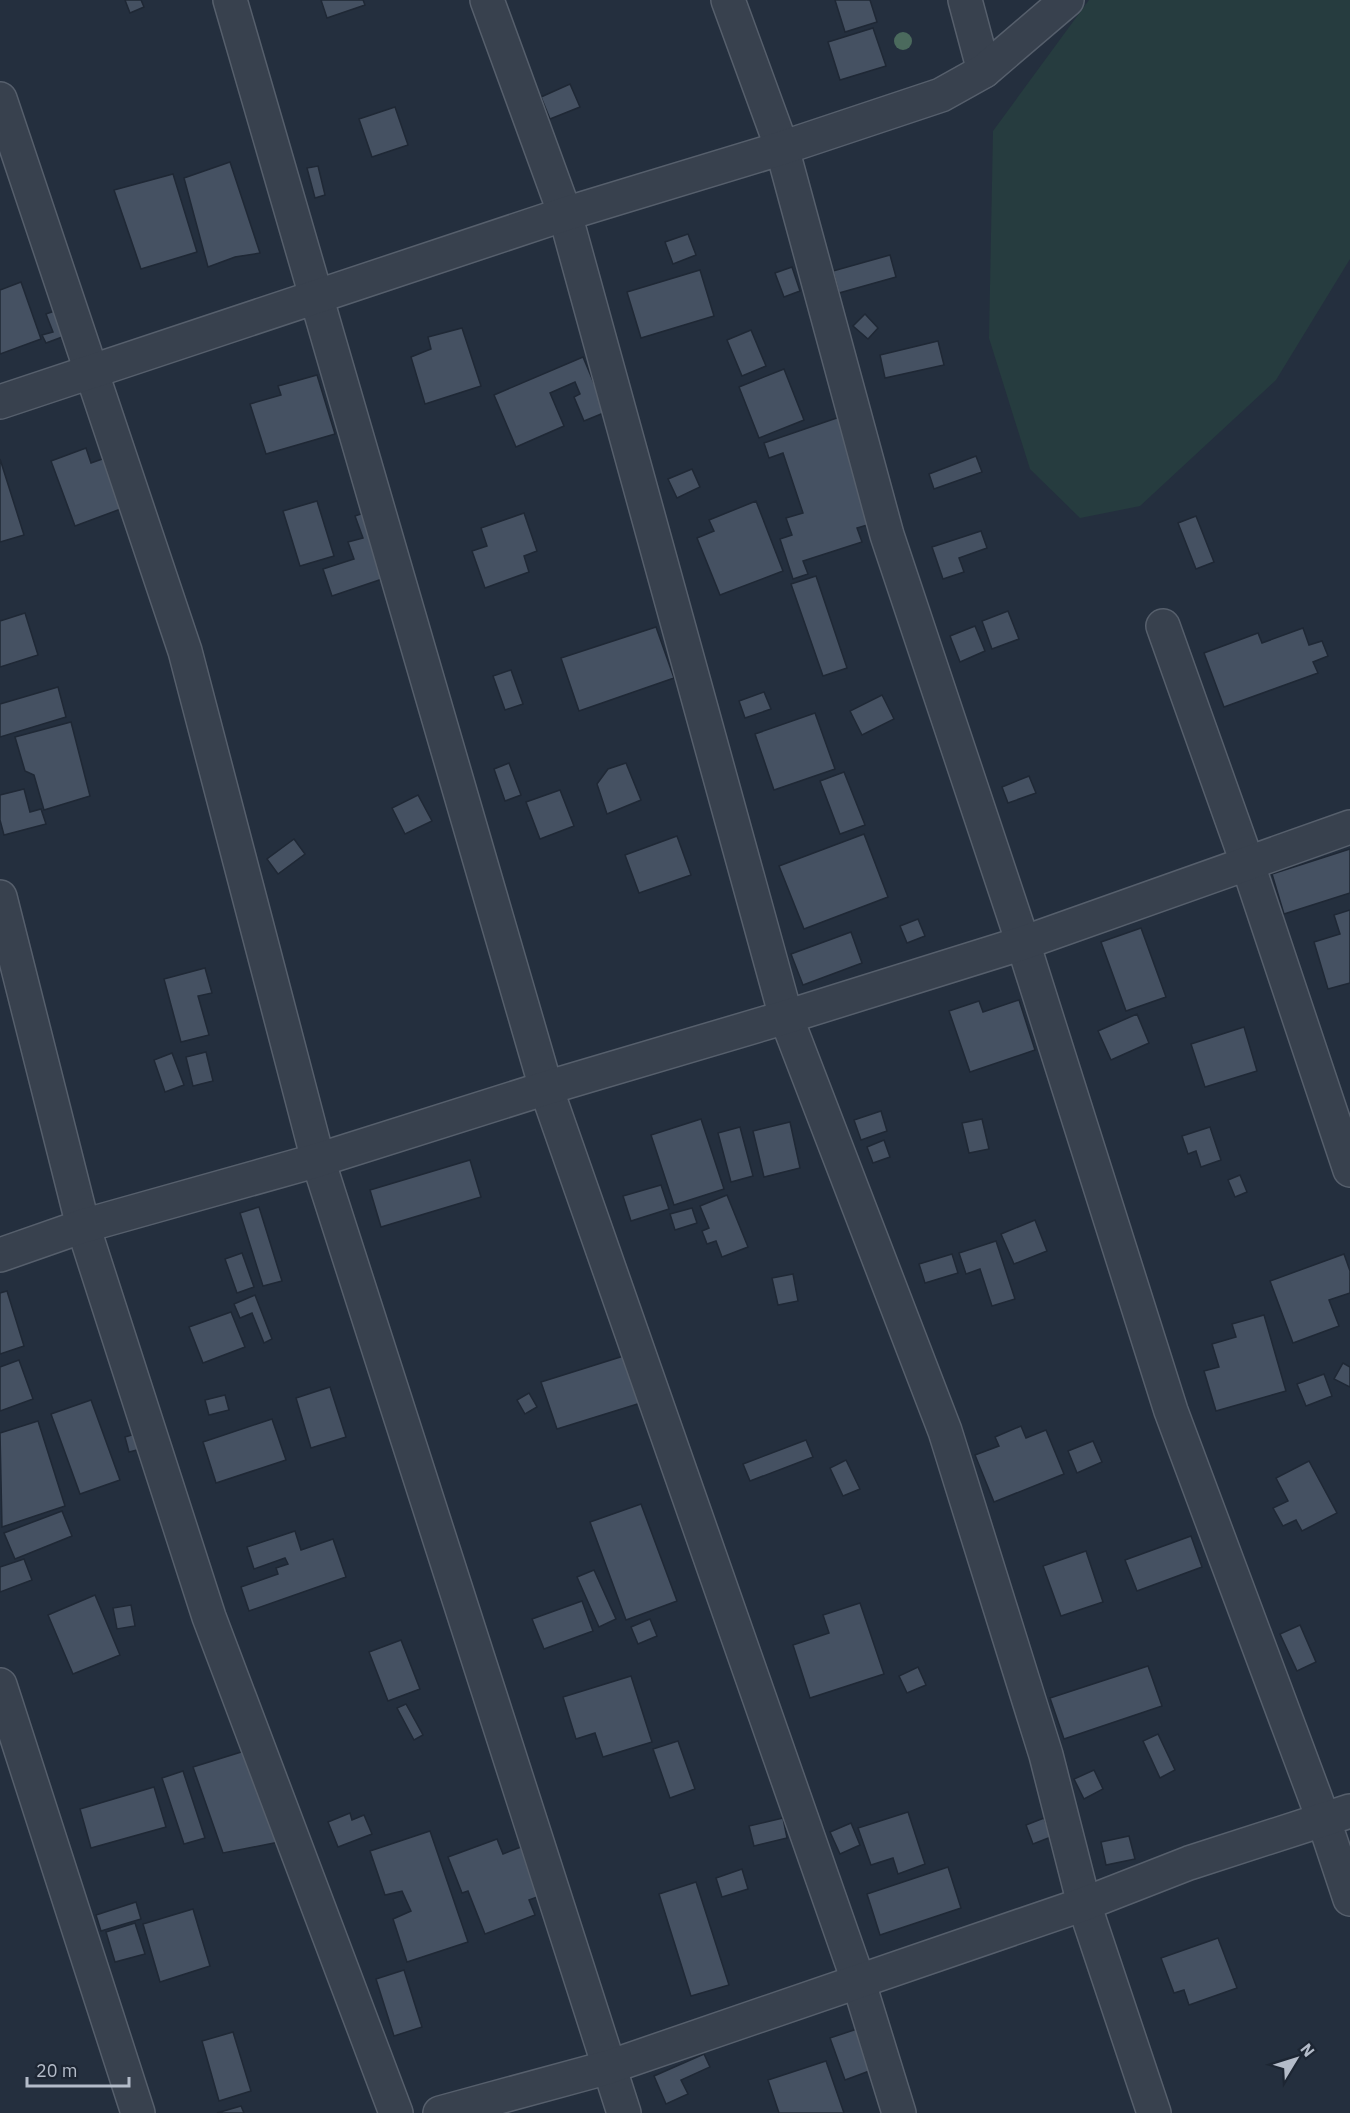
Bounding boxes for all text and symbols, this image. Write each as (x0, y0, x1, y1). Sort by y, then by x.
north arrow (1266, 2029, 1326, 2089)
text: N (1296, 2039, 1319, 2060)
scale bar (27, 2050, 129, 2088)
text: 20 m (36, 2059, 78, 2082)

